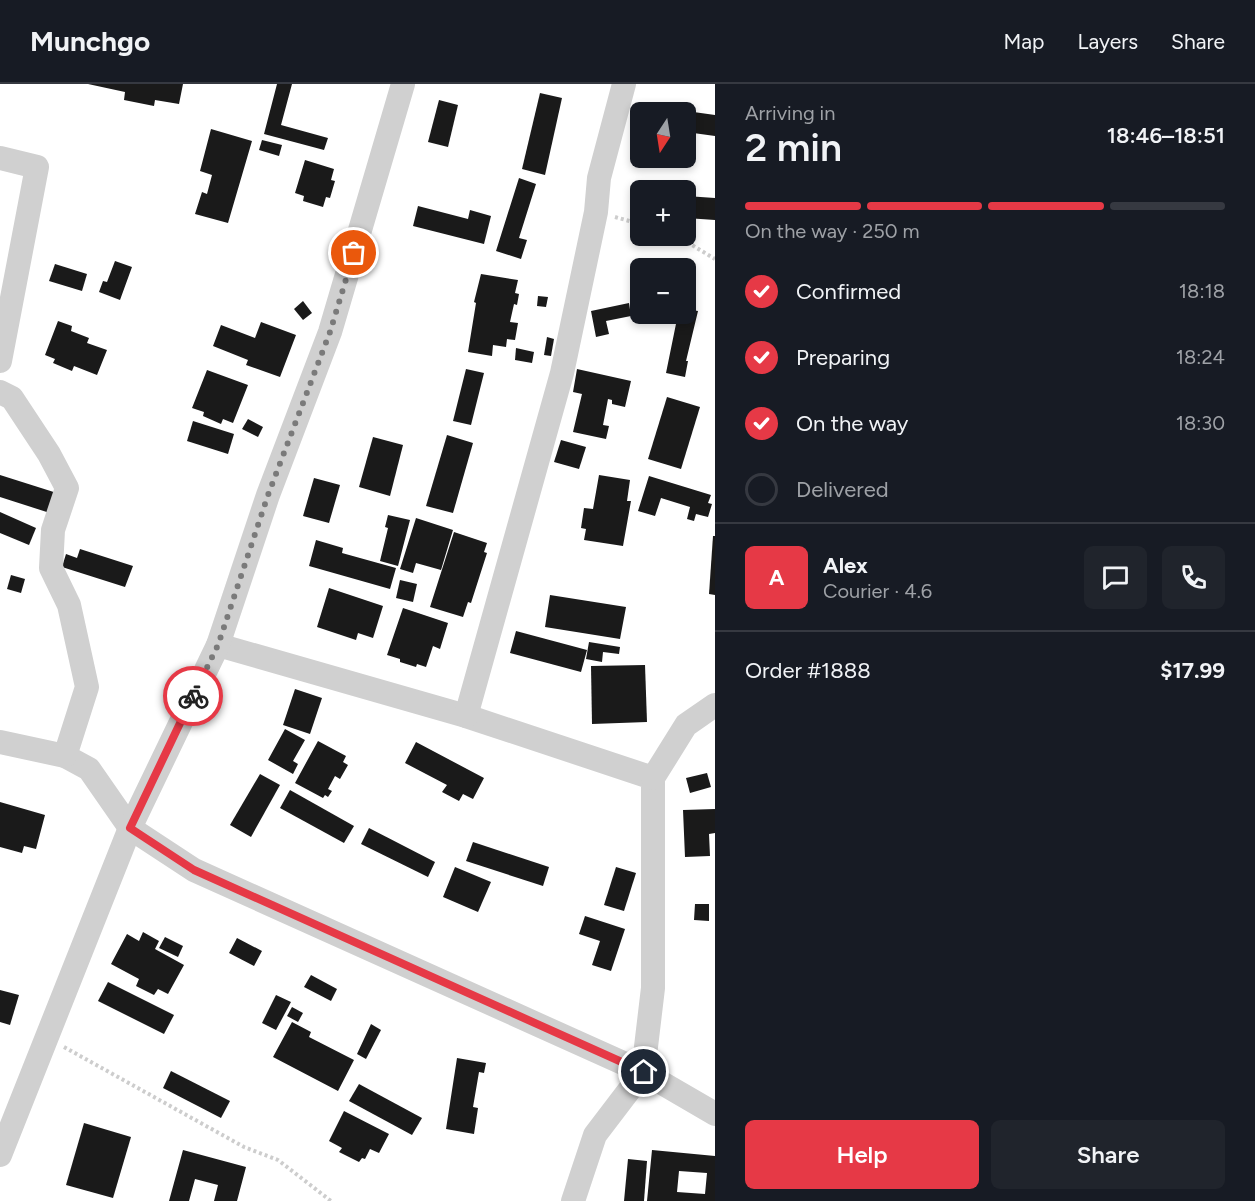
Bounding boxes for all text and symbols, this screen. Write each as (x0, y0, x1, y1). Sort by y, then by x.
text: Munchgo (30, 24, 150, 58)
text: Map (1004, 29, 1044, 54)
text: Layers (1077, 29, 1138, 54)
text: Share (1171, 29, 1225, 54)
text: Arriving in (745, 101, 835, 125)
north arrow (630, 102, 696, 168)
map controls (630, 102, 696, 324)
text: 18:46–18:51 (1107, 122, 1225, 149)
text: 2 min (745, 124, 842, 171)
button: + (630, 180, 696, 246)
text: On the way · 250 m (745, 219, 920, 243)
pin (328, 227, 379, 278)
icon: bag (337, 236, 370, 269)
button: − (630, 258, 696, 324)
icon: check (745, 275, 778, 308)
text: Confirmed (796, 278, 901, 305)
text: 18:18 (1179, 279, 1225, 303)
icon: check (745, 341, 778, 374)
text: Preparing (796, 344, 890, 371)
text: 18:24 (1176, 345, 1225, 369)
icon: check (745, 407, 778, 440)
text: On the way (796, 410, 908, 437)
text: 18:30 (1176, 411, 1225, 435)
text: Delivered (796, 476, 889, 503)
button: chat (1084, 546, 1147, 609)
button: phone (1162, 546, 1225, 609)
text: Alex (823, 552, 868, 579)
text: A (769, 564, 784, 591)
text: Courier · 4.6 (823, 579, 932, 603)
text: Order #1888 (745, 657, 871, 684)
text: $17.99 (1160, 657, 1225, 684)
courier (163, 666, 223, 726)
icon: bike (177, 680, 210, 713)
pin (618, 1046, 669, 1097)
icon: home (627, 1055, 660, 1088)
button: Help (745, 1120, 979, 1189)
button: Share (991, 1120, 1225, 1189)

